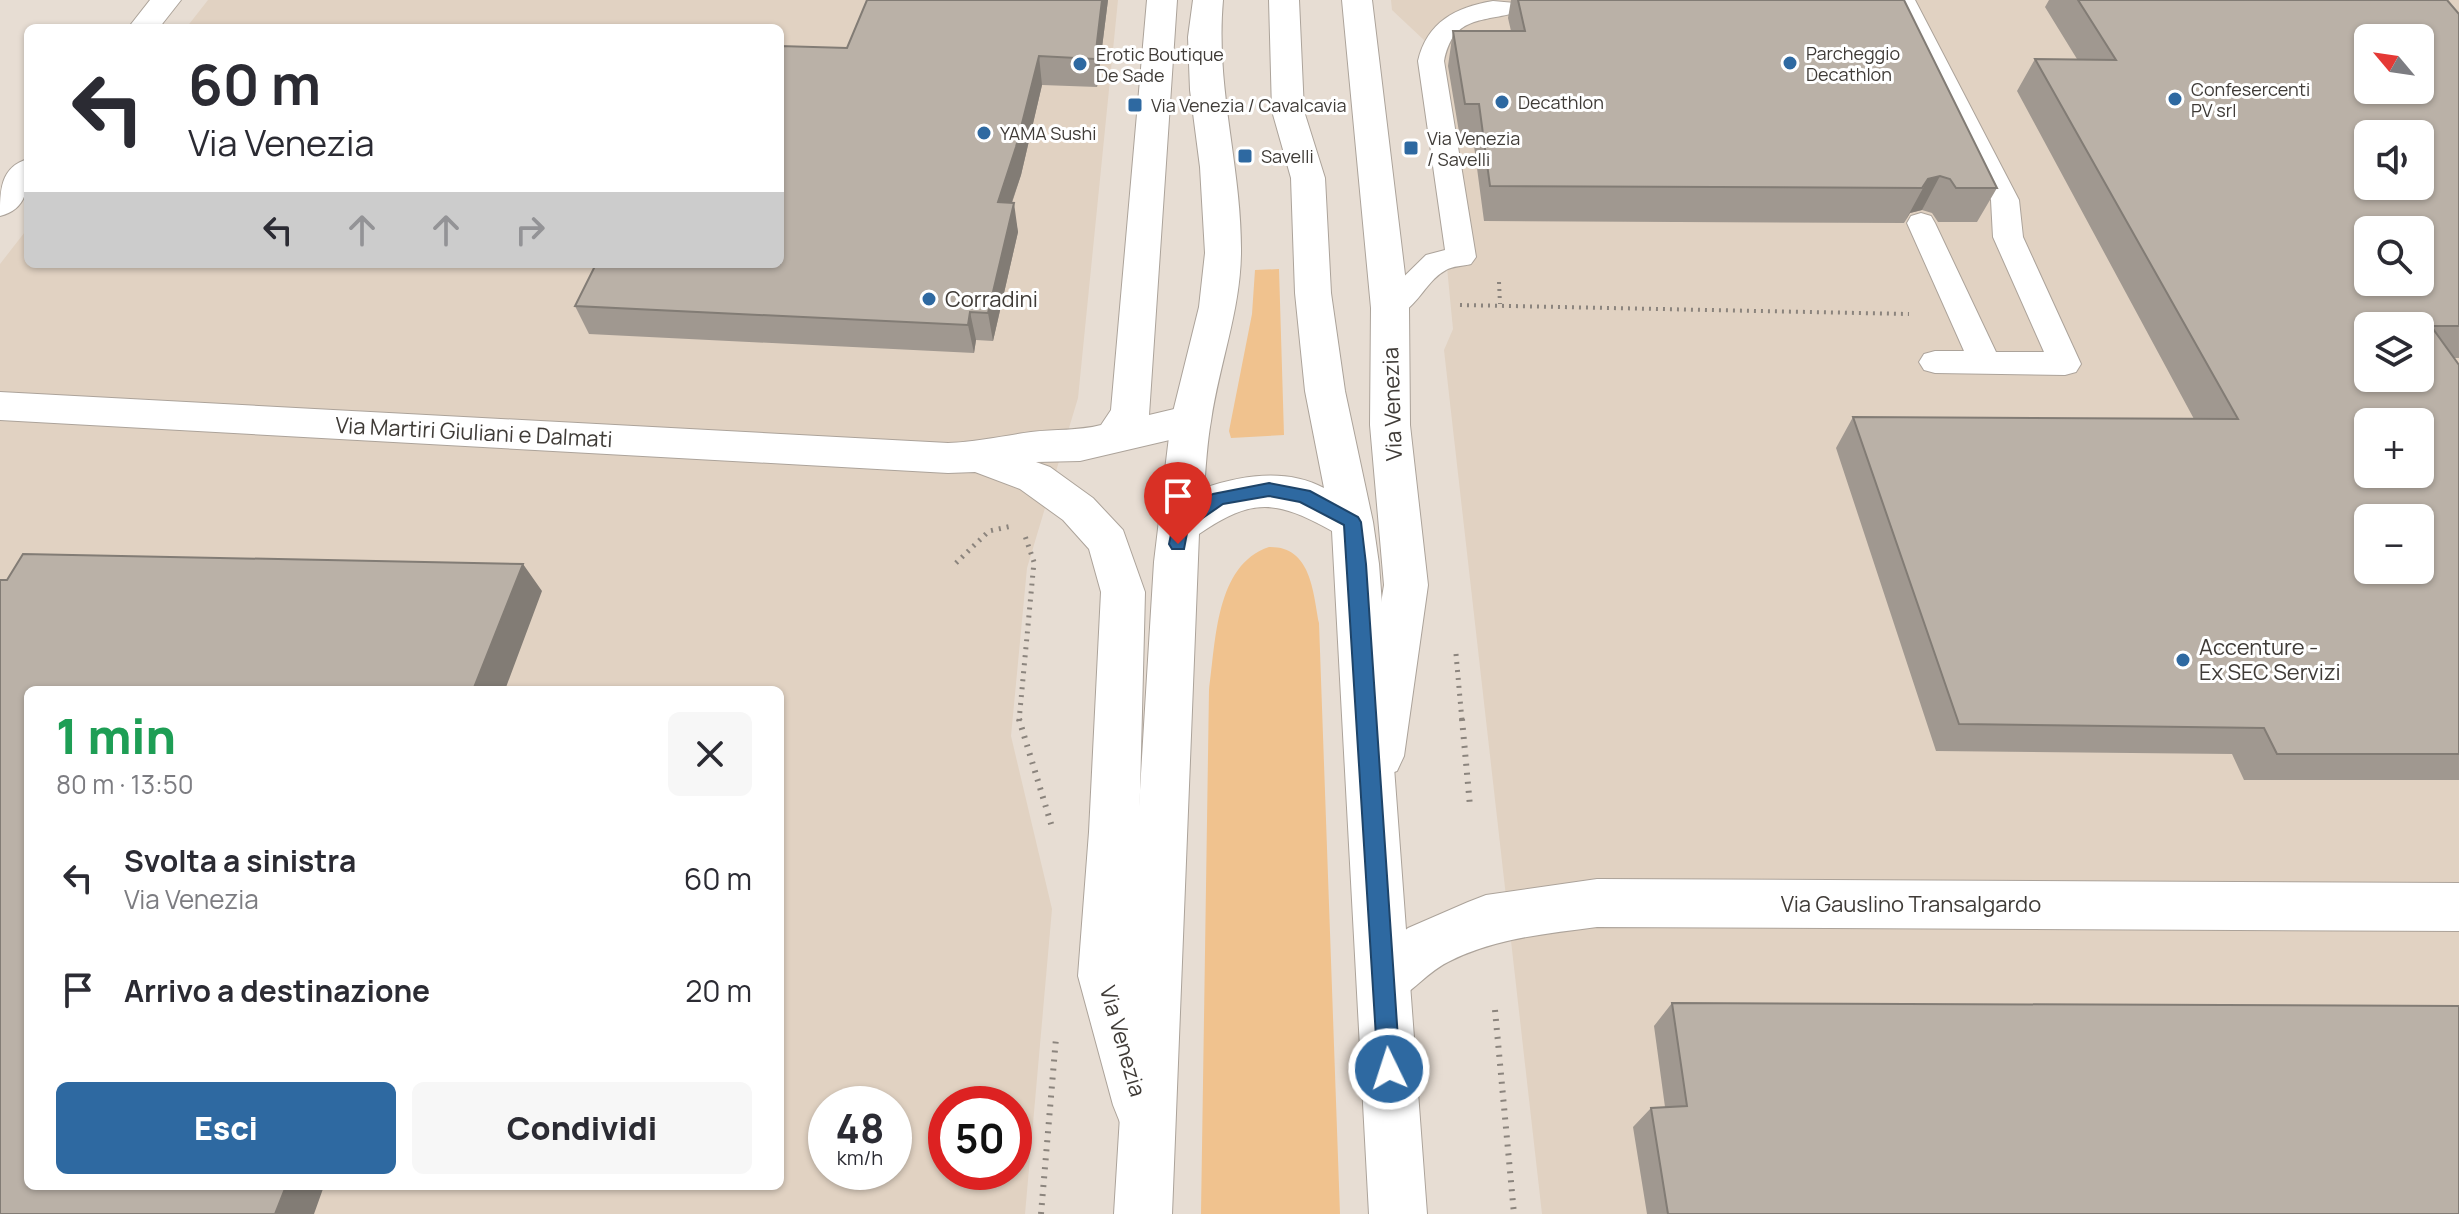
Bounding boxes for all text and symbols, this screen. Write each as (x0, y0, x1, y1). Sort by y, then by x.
north arrow (2354, 24, 2434, 104)
map controls (2354, 24, 2434, 584)
place label: Parcheggio Decathlon (1806, 41, 1900, 86)
place label: Erotic Boutique De Sade (1096, 42, 1224, 87)
text: 60 m (188, 45, 321, 122)
marker: Parcheggio Decathlon (1781, 54, 1799, 72)
marker: Erotic Boutique De Sade (1071, 55, 1089, 73)
icon: left (56, 56, 160, 160)
place label: Confesercenti PV srl (2191, 77, 2310, 122)
place label: Decathlon (1518, 90, 1604, 114)
marker: Confesercenti PV srl (2166, 90, 2184, 108)
place label: Via Venezia / Cavalcavia (1151, 93, 1347, 117)
marker: Decathlon (1493, 93, 1511, 111)
marker: Via Venezia / Cavalcavia (1126, 96, 1144, 114)
text: Via Venezia (188, 118, 374, 167)
button: sound (2354, 120, 2434, 200)
place label: YAMA Sushi (1000, 121, 1096, 145)
marker: YAMA Sushi (975, 124, 993, 142)
place label: Via Venezia / Savelli (1427, 126, 1520, 171)
marker: Via Venezia / Savelli (1402, 139, 1420, 157)
place label: Savelli (1261, 144, 1314, 168)
marker: Savelli (1236, 147, 1254, 165)
icon: left (256, 208, 300, 252)
icon: ahead (340, 208, 384, 252)
icon: ahead (424, 208, 468, 252)
icon: right (508, 208, 552, 252)
button: search (2354, 216, 2434, 296)
place label: Corradini (945, 284, 1038, 314)
marker: Corradini (920, 290, 938, 308)
button: layers (2354, 312, 2434, 392)
street label: Via Venezia (1375, 347, 1409, 461)
button: + (2354, 408, 2434, 488)
street label: Via Martiri Giuliani e Dalmati (335, 410, 613, 454)
pin (1144, 462, 1212, 544)
icon: arrive (1156, 474, 1200, 518)
button: − (2354, 504, 2434, 584)
place label: Accenture - Ex SEC Servizi (2199, 632, 2341, 687)
marker: Accenture - Ex SEC Servizi (2174, 651, 2192, 669)
text: 1 min (56, 703, 176, 768)
button: close (668, 712, 752, 796)
text: 80 m · 13:50 (56, 766, 194, 802)
text: Svolta a sinistra (124, 840, 356, 881)
icon: left (56, 856, 100, 900)
text: 60 m (684, 858, 752, 899)
text: Via Venezia (124, 881, 259, 917)
street label: Via Gauslino Transalgardo (1781, 889, 2041, 919)
icon: arrive (56, 968, 100, 1012)
text: Arrivo a destinazione (124, 970, 430, 1011)
text: 20 m (685, 970, 752, 1011)
street label: Via Venezia (1093, 982, 1153, 1100)
position arrow (1347, 1027, 1431, 1111)
button: Esci (56, 1082, 396, 1174)
button: Condividi (412, 1082, 752, 1174)
speed limit sign: 50 (928, 1086, 1032, 1190)
text: 48 (836, 1100, 884, 1155)
text: km/h (837, 1144, 883, 1171)

